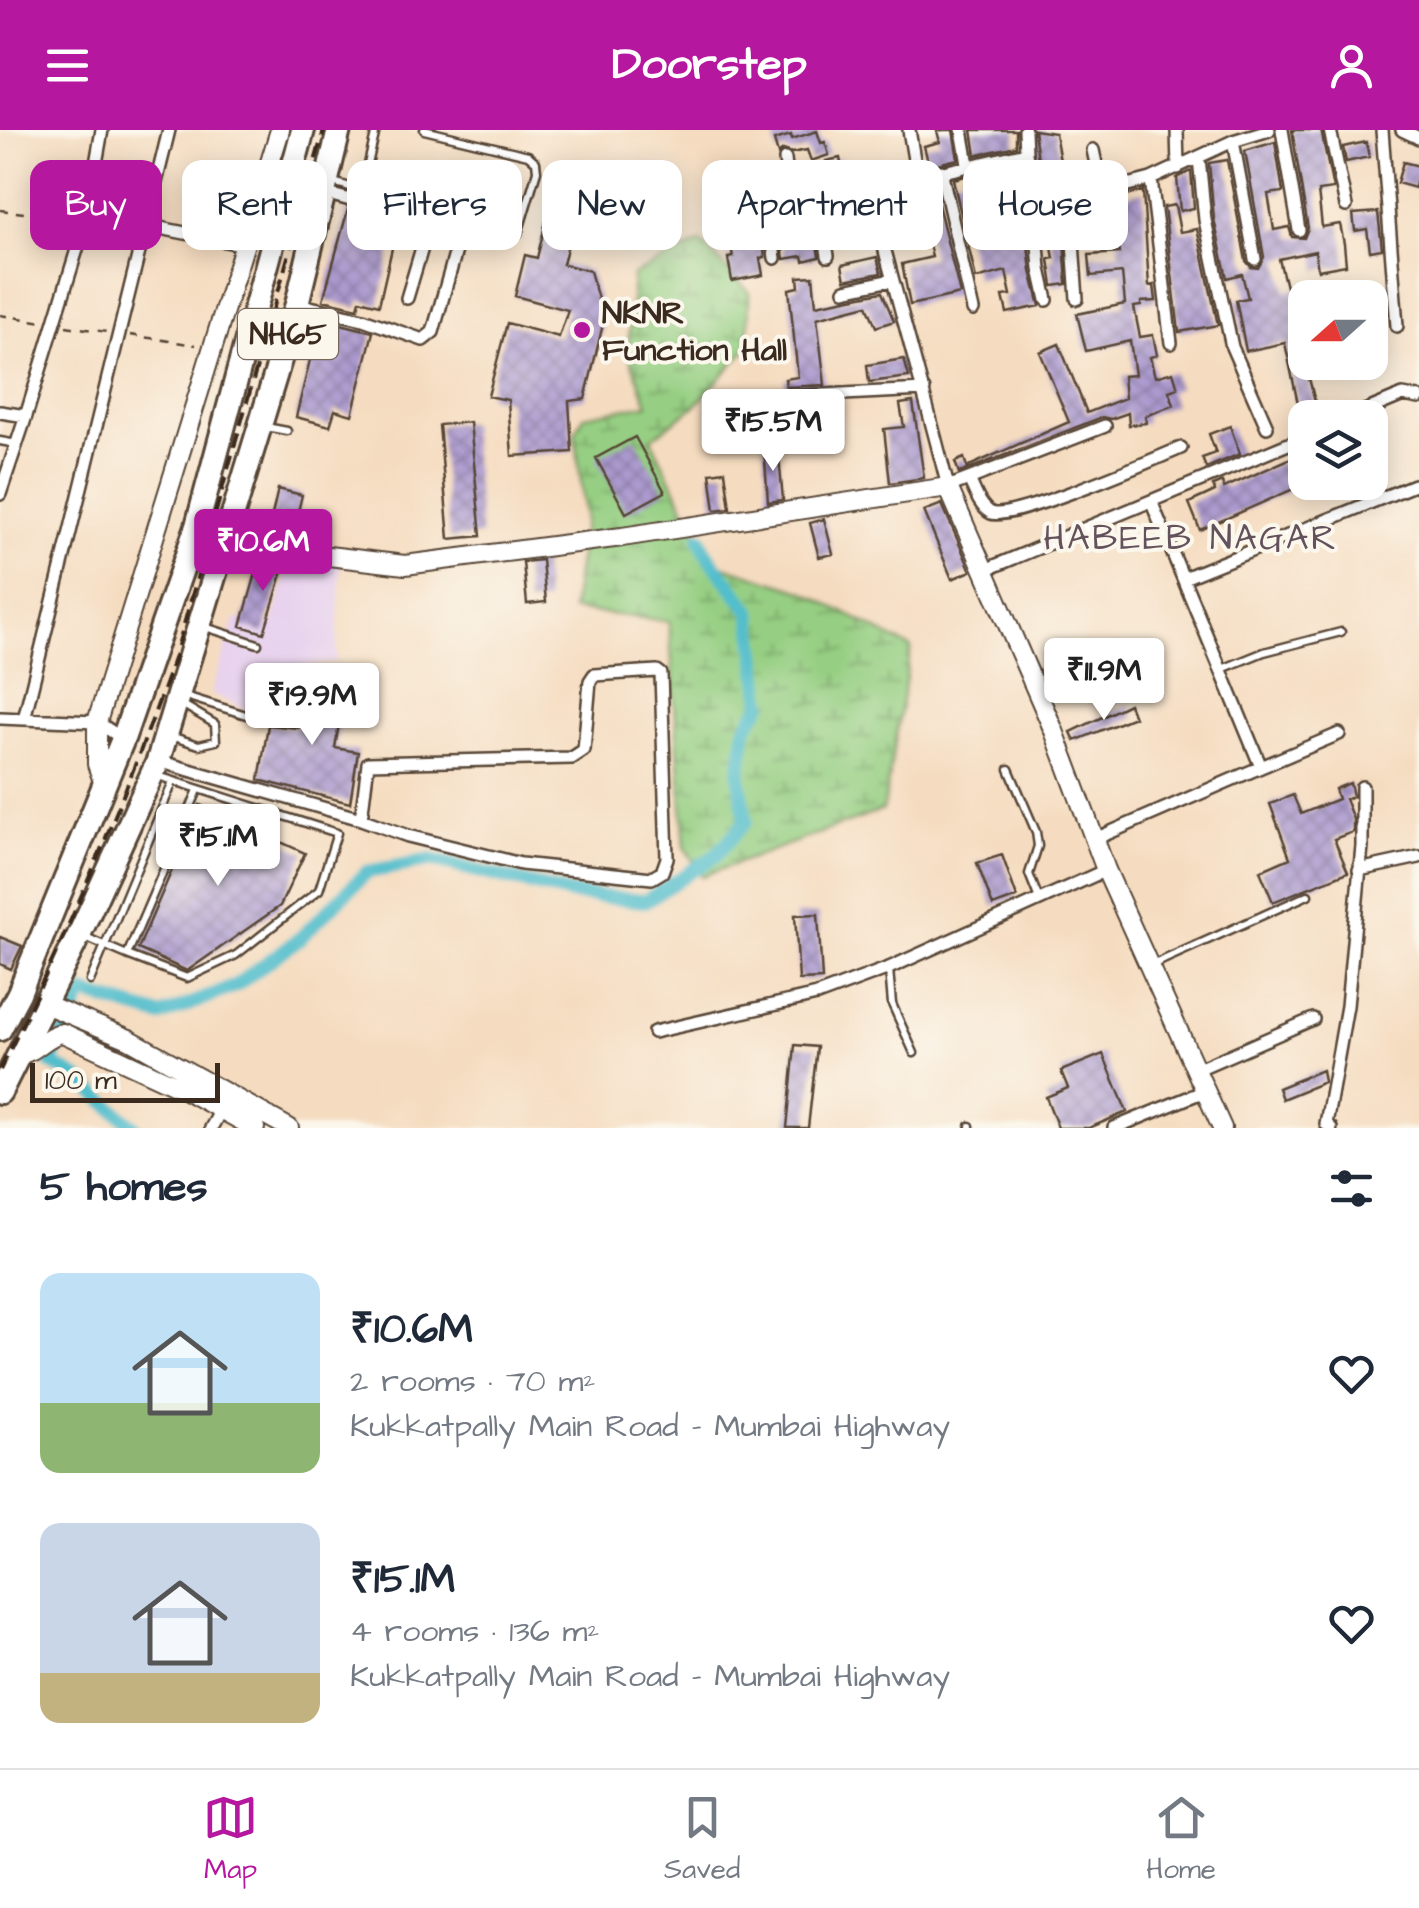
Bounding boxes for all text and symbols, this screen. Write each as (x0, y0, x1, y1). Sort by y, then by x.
text: Doorstep (612, 34, 807, 96)
icon: menu (40, 38, 95, 93)
icon: person (1324, 38, 1379, 93)
chip: Buy (30, 160, 162, 250)
chip: Rent (182, 160, 327, 250)
chip: Filters (347, 160, 522, 250)
chip: New (542, 160, 682, 250)
chip: Apartment (702, 160, 943, 250)
chip: House (963, 160, 1128, 250)
north arrow (1288, 280, 1388, 380)
map controls (1288, 280, 1388, 500)
place label: NKNR Function Hall (602, 291, 787, 373)
road number: NH65 (238, 309, 338, 359)
marker: NKNR Function Hall (571, 319, 593, 341)
pin: ₹15.5M (692, 389, 854, 474)
text: ₹15.5M (724, 399, 822, 444)
button: layers (1288, 400, 1388, 500)
pin: ₹10.6M (182, 509, 344, 594)
district label: HABEEB NAGAR (1044, 514, 1338, 563)
text: ₹10.6M (216, 519, 310, 564)
pin: ₹11.9M (1023, 638, 1185, 723)
text: ₹11.9M (1066, 648, 1142, 693)
pin: ₹19.9M (231, 663, 393, 748)
text: ₹19.9M (267, 673, 357, 718)
pin: ₹15.1M (137, 804, 299, 889)
text: ₹15.1M (178, 814, 258, 859)
scale bar (30, 1058, 220, 1103)
text: 100 m (45, 1061, 117, 1100)
text: 5 homes (40, 1159, 207, 1217)
icon: filters (1324, 1161, 1379, 1216)
text: ₹10.6M (350, 1301, 473, 1359)
icon: home (120, 1313, 240, 1433)
icon: heart (1324, 1346, 1379, 1401)
text: 2 rooms · 70 m² (350, 1359, 595, 1404)
text: Kukkatpally Main Road - Mumbai Highway (350, 1404, 950, 1449)
text: ₹15.1M (350, 1551, 455, 1609)
icon: home (120, 1563, 240, 1683)
icon: heart (1324, 1596, 1379, 1651)
text: 4 rooms · 136 m² (350, 1609, 600, 1654)
text: Kukkatpally Main Road - Mumbai Highway (350, 1654, 950, 1699)
tab: Map (203, 1790, 258, 1889)
tab: Saved (664, 1790, 740, 1889)
tab: Home (1146, 1790, 1216, 1889)

